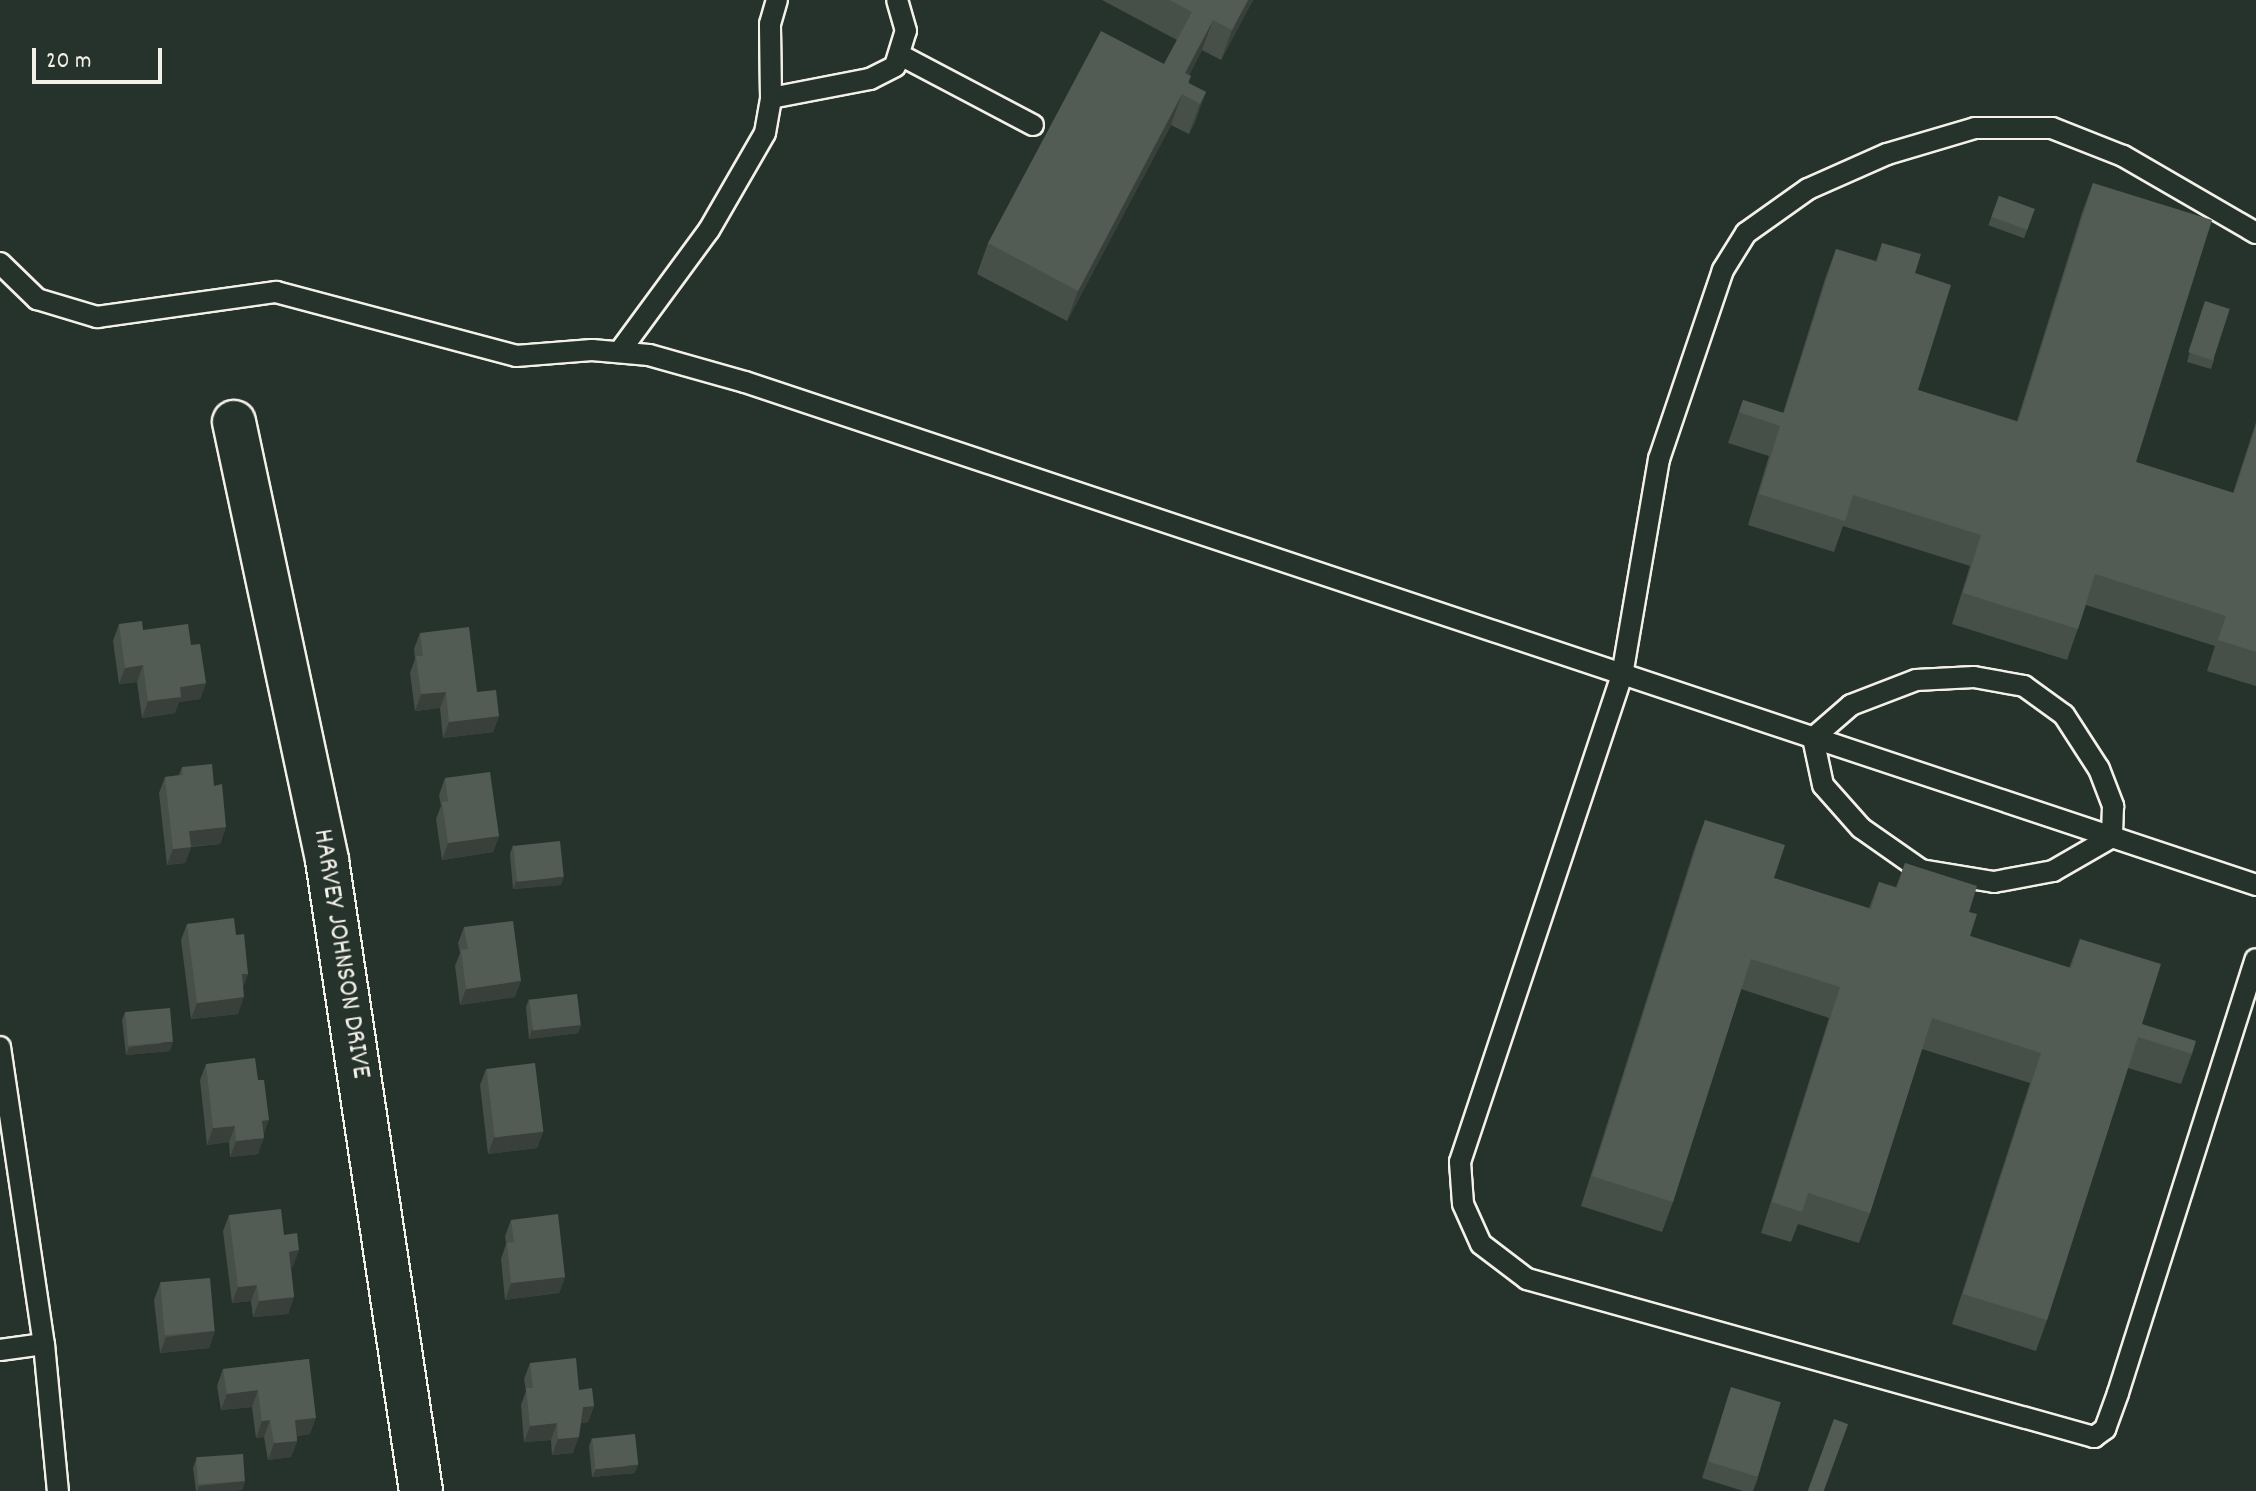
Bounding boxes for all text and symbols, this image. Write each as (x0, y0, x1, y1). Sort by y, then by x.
scale bar (36, 32, 166, 82)
text: 20 m (46, 45, 92, 79)
street label: HARVEY JOHNSON DRIVE (304, 827, 376, 1081)

